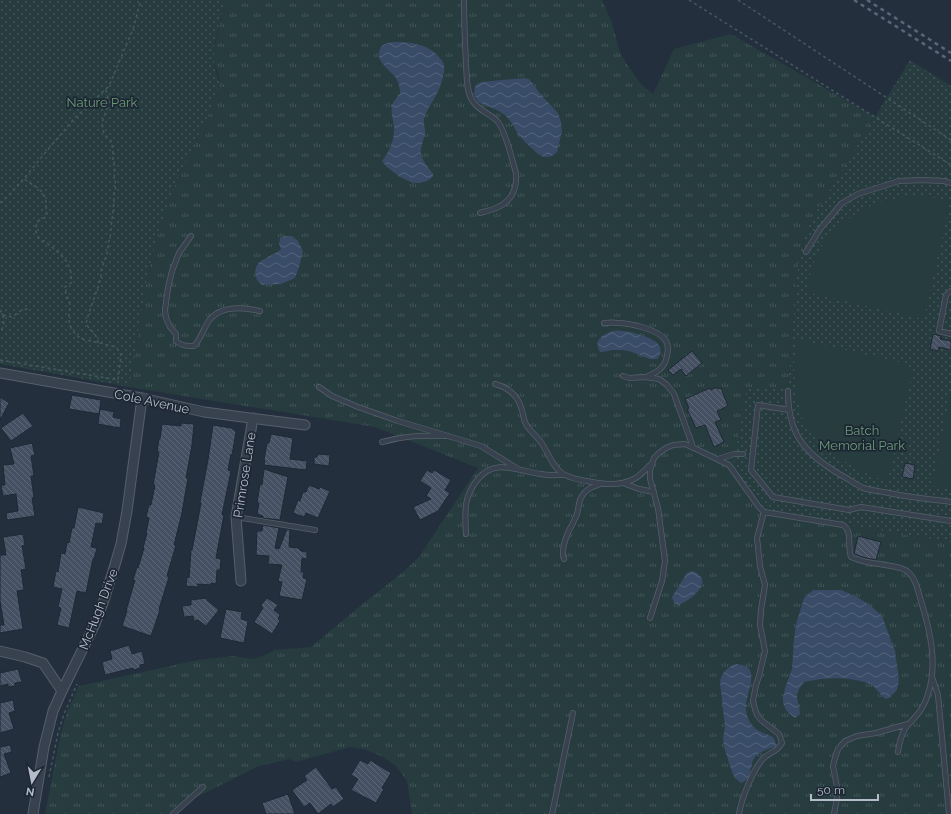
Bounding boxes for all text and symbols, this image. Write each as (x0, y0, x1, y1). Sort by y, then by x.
park label: Nature Park (67, 95, 138, 110)
street label: Cole Avenue (113, 386, 191, 417)
park label: Batch Memorial Park (819, 423, 905, 453)
street label: Primrose Lane (230, 431, 259, 519)
street label: McHugh Drive (76, 566, 121, 652)
north arrow (12, 762, 52, 802)
scale bar (811, 776, 878, 802)
text: 50 m (817, 783, 845, 797)
text: N (25, 784, 36, 798)

